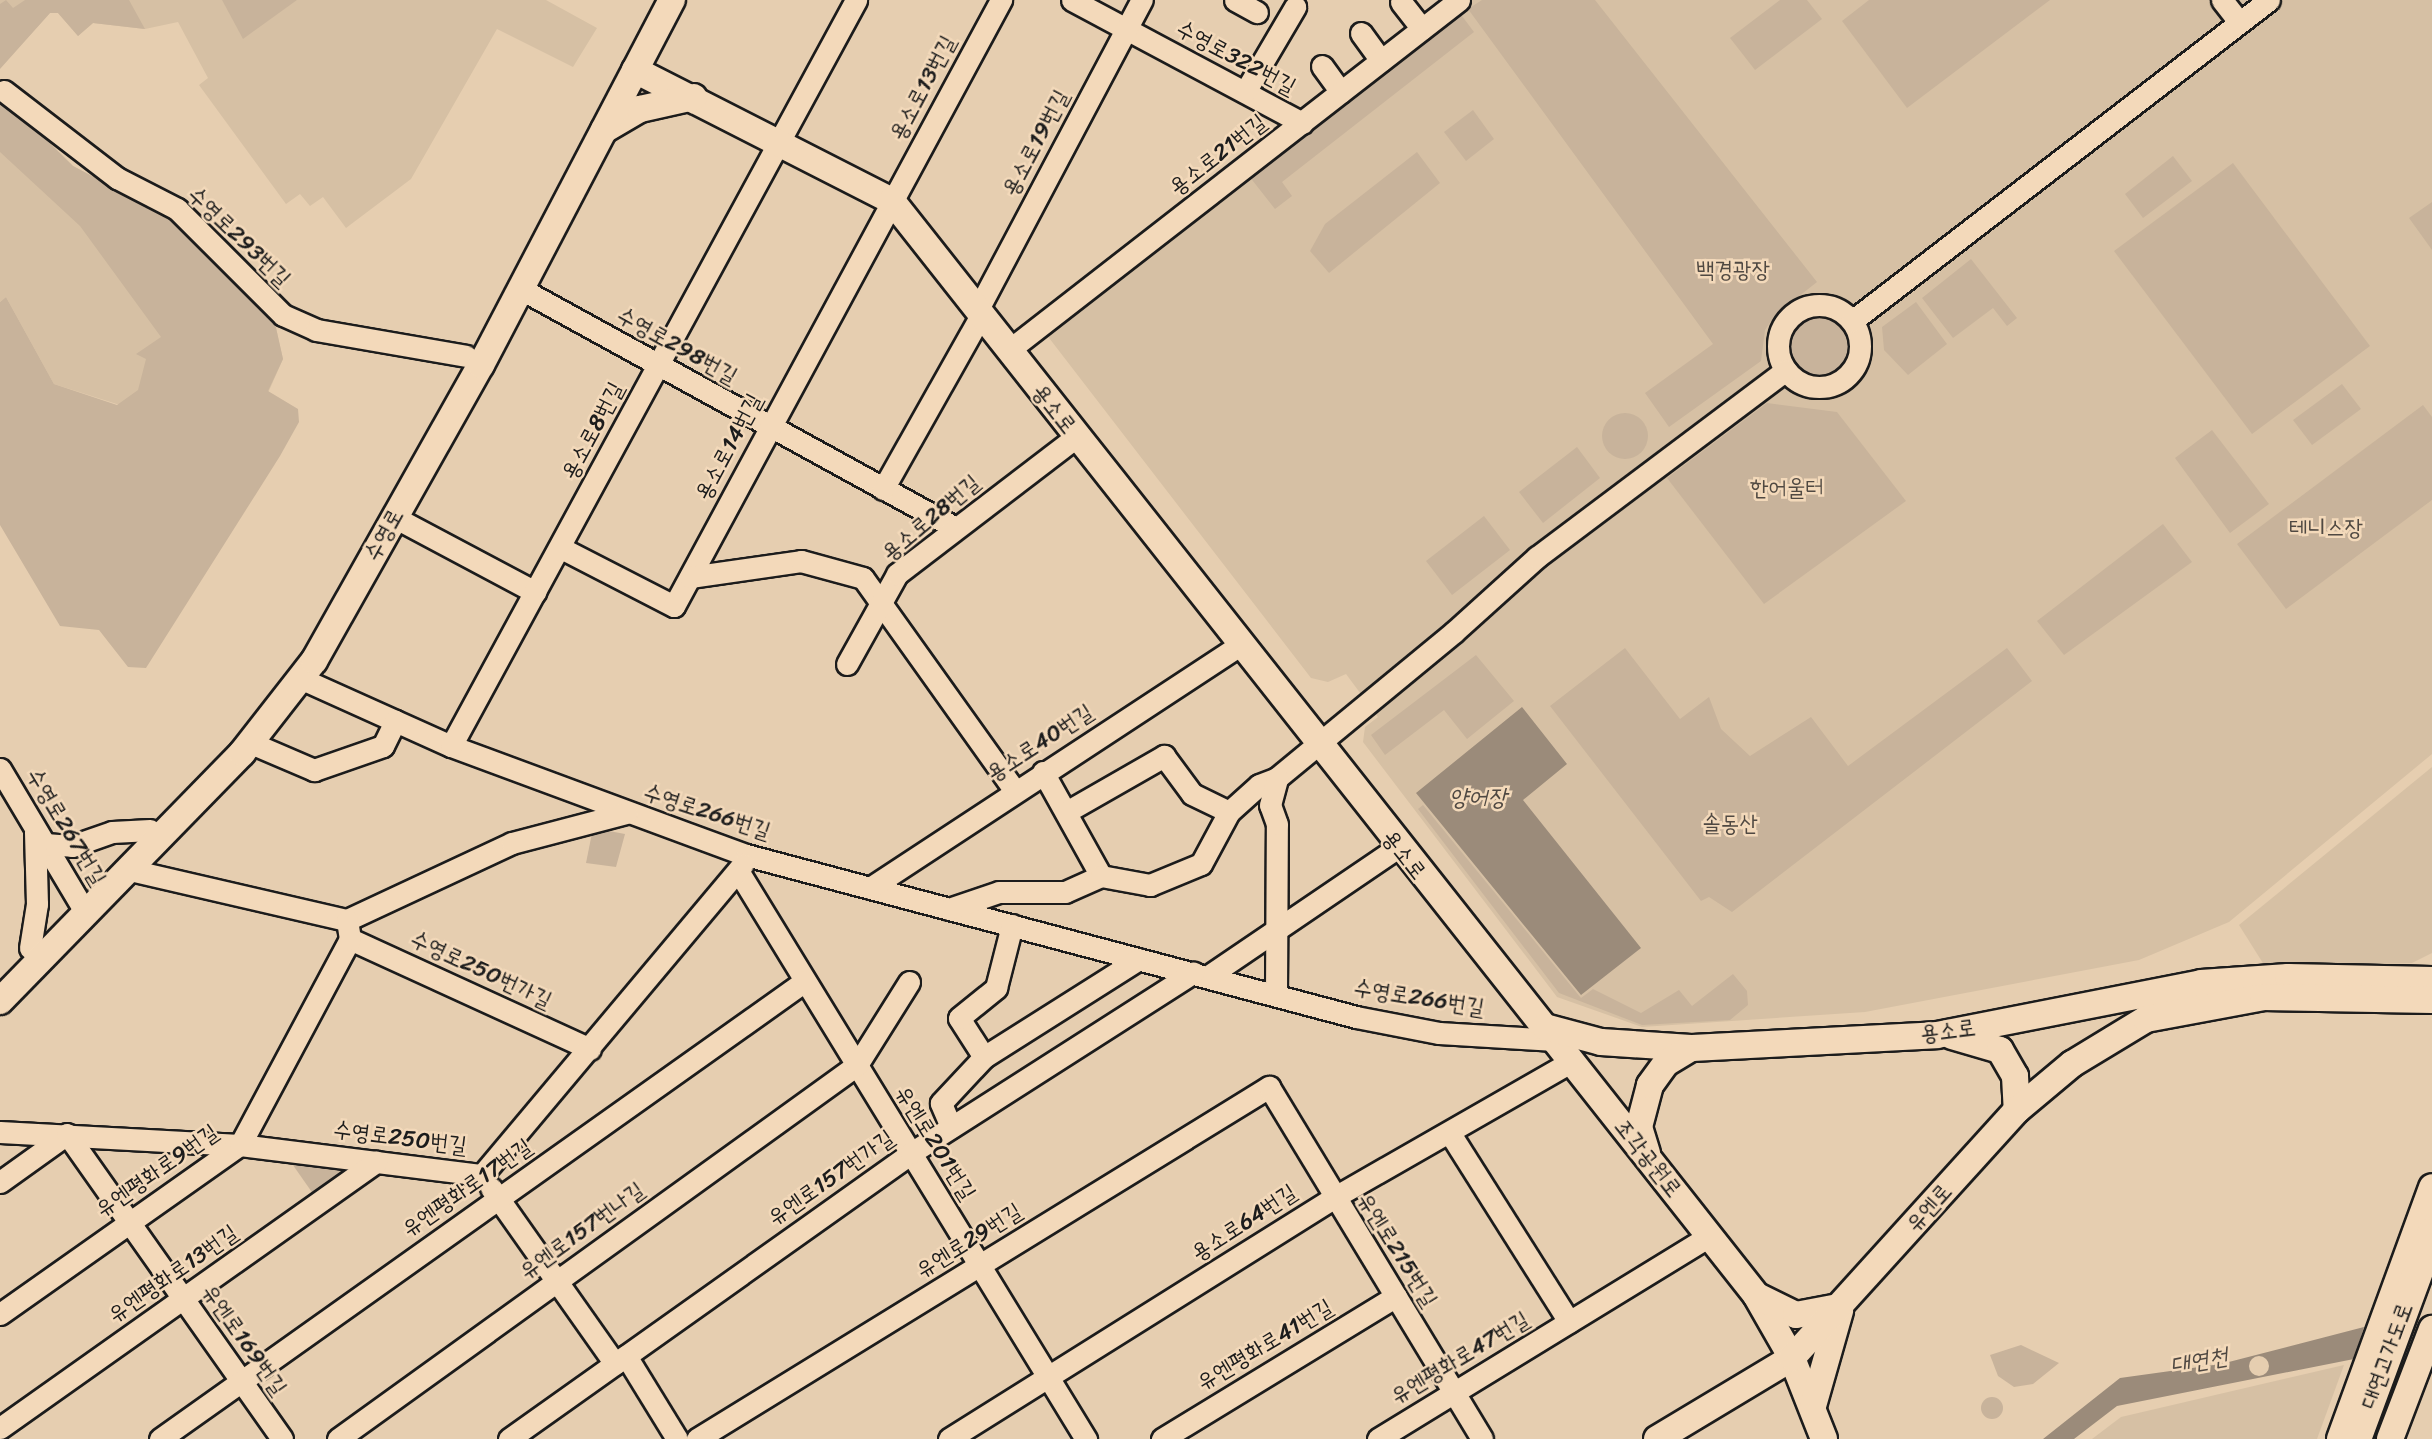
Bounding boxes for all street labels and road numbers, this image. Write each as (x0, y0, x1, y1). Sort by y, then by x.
street label: 수영로322번길 (1171, 15, 1301, 101)
street label: 용소로13번길 (884, 31, 962, 145)
street label: 용소로19번길 (996, 85, 1076, 201)
street label: 용소로21번길 (1164, 109, 1272, 201)
street label: 수영로293번길 (182, 181, 296, 293)
street label: 수영로298번길 (612, 301, 742, 391)
street label: 용소로8번길 (556, 378, 630, 484)
street label: 용소로 (1026, 379, 1082, 439)
street label: 용소로14번길 (689, 389, 769, 505)
street label: 용소로28번길 (876, 469, 986, 567)
street label: 수영로 (358, 504, 410, 566)
street label: 용소로40번길 (982, 698, 1098, 788)
street label: 수영로267번길 (20, 763, 112, 891)
street label: 수영로266번길 (640, 778, 774, 846)
street label: 용소로 (1376, 825, 1432, 885)
street label: 수영로250번가길 (406, 925, 556, 1015)
street label: 수영로266번길 (1352, 974, 1486, 1022)
street label: 용소로 (1919, 1014, 1977, 1048)
street label: 유엔로201번길 (889, 1080, 981, 1206)
street label: 조각공원로 (1609, 1113, 1687, 1203)
street label: 수영로250번길 (332, 1116, 468, 1160)
street label: 유엔평화로9번길 (90, 1118, 224, 1224)
street label: 유엔로157번가길 (762, 1124, 900, 1232)
street label: 유엔평화로17번길 (397, 1133, 537, 1243)
street label: 유엔로157번나길 (514, 1176, 650, 1286)
street label: 유엔로 (1900, 1178, 1958, 1238)
street label: 용소로64번길 (1186, 1179, 1302, 1267)
street label: 유엔로215번길 (1351, 1188, 1443, 1312)
street label: 유엔로29번길 (911, 1198, 1027, 1284)
street label: 유엔평화로13번길 (103, 1219, 243, 1329)
street label: 유엔로169번길 (196, 1279, 292, 1401)
street label: 유엔평화로41번길 (1192, 1294, 1338, 1396)
street label: 대연고가도로 (2355, 1299, 2419, 1413)
street label: 유엔평화로47번길 (1386, 1306, 1534, 1410)

